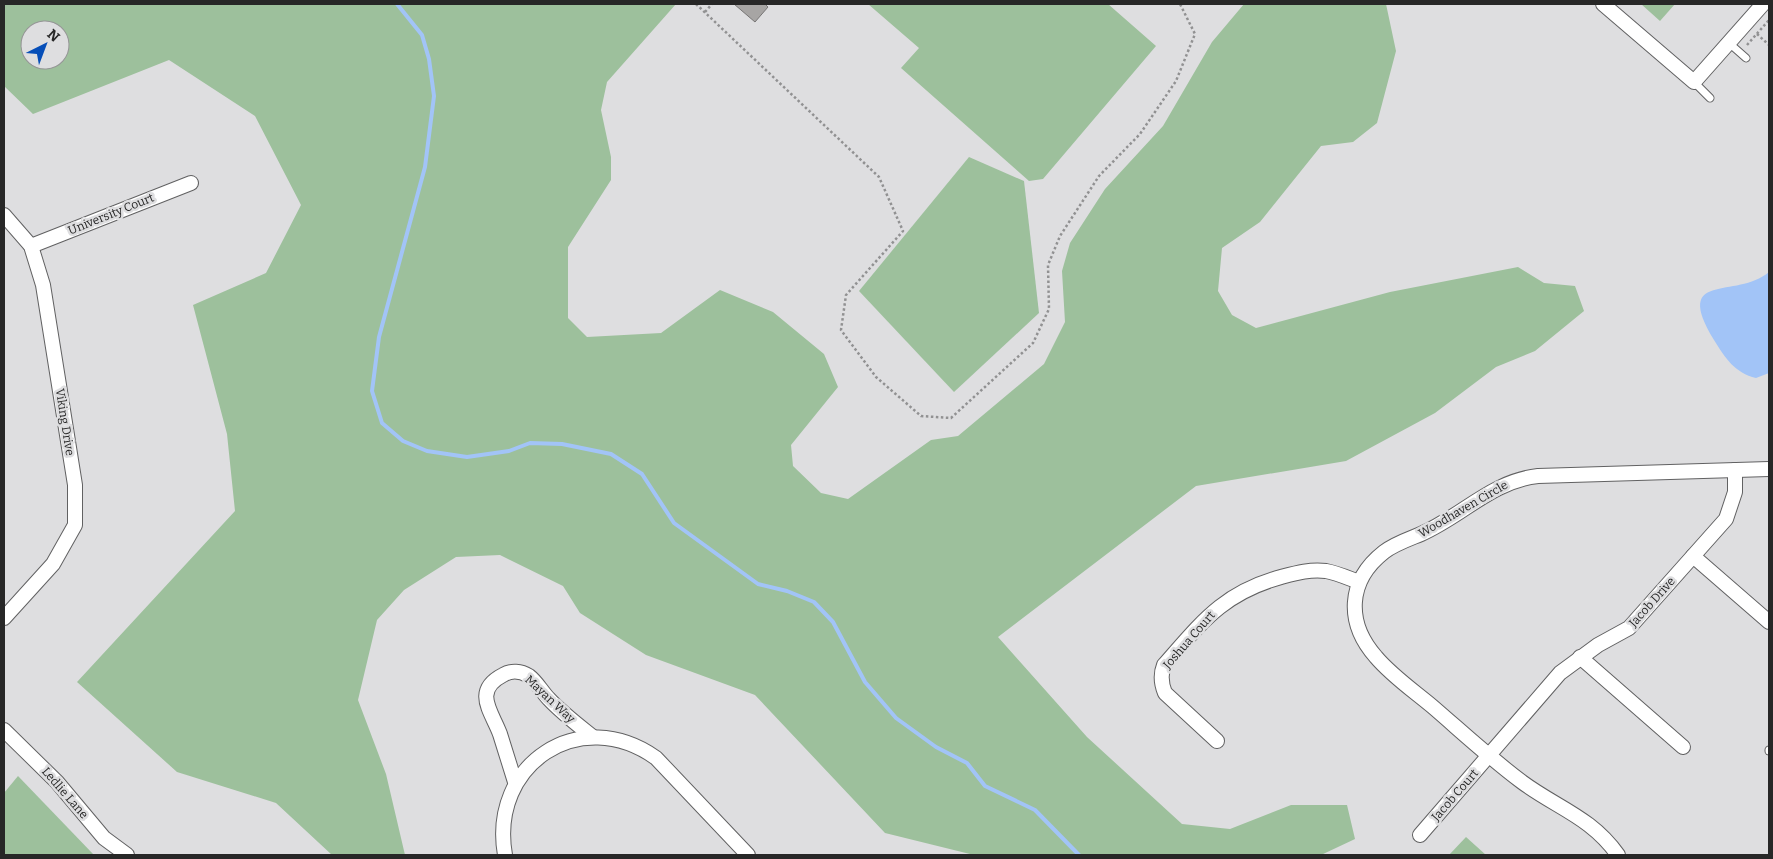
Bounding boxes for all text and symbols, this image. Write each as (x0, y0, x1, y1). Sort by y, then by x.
north arrow (20, 20, 70, 70)
text: N (44, 26, 63, 46)
street label: University Court (66, 190, 157, 238)
street label: Viking Drive (53, 387, 77, 457)
street label: Woodhaven Circle (1416, 478, 1510, 540)
street label: Jacob Drive (1625, 574, 1678, 630)
street label: Joshua Court (1160, 608, 1218, 672)
street label: Mayan Way (522, 672, 578, 726)
street label: Ledlie Lane (39, 764, 91, 822)
street label: Jacob Court (1428, 766, 1482, 824)

